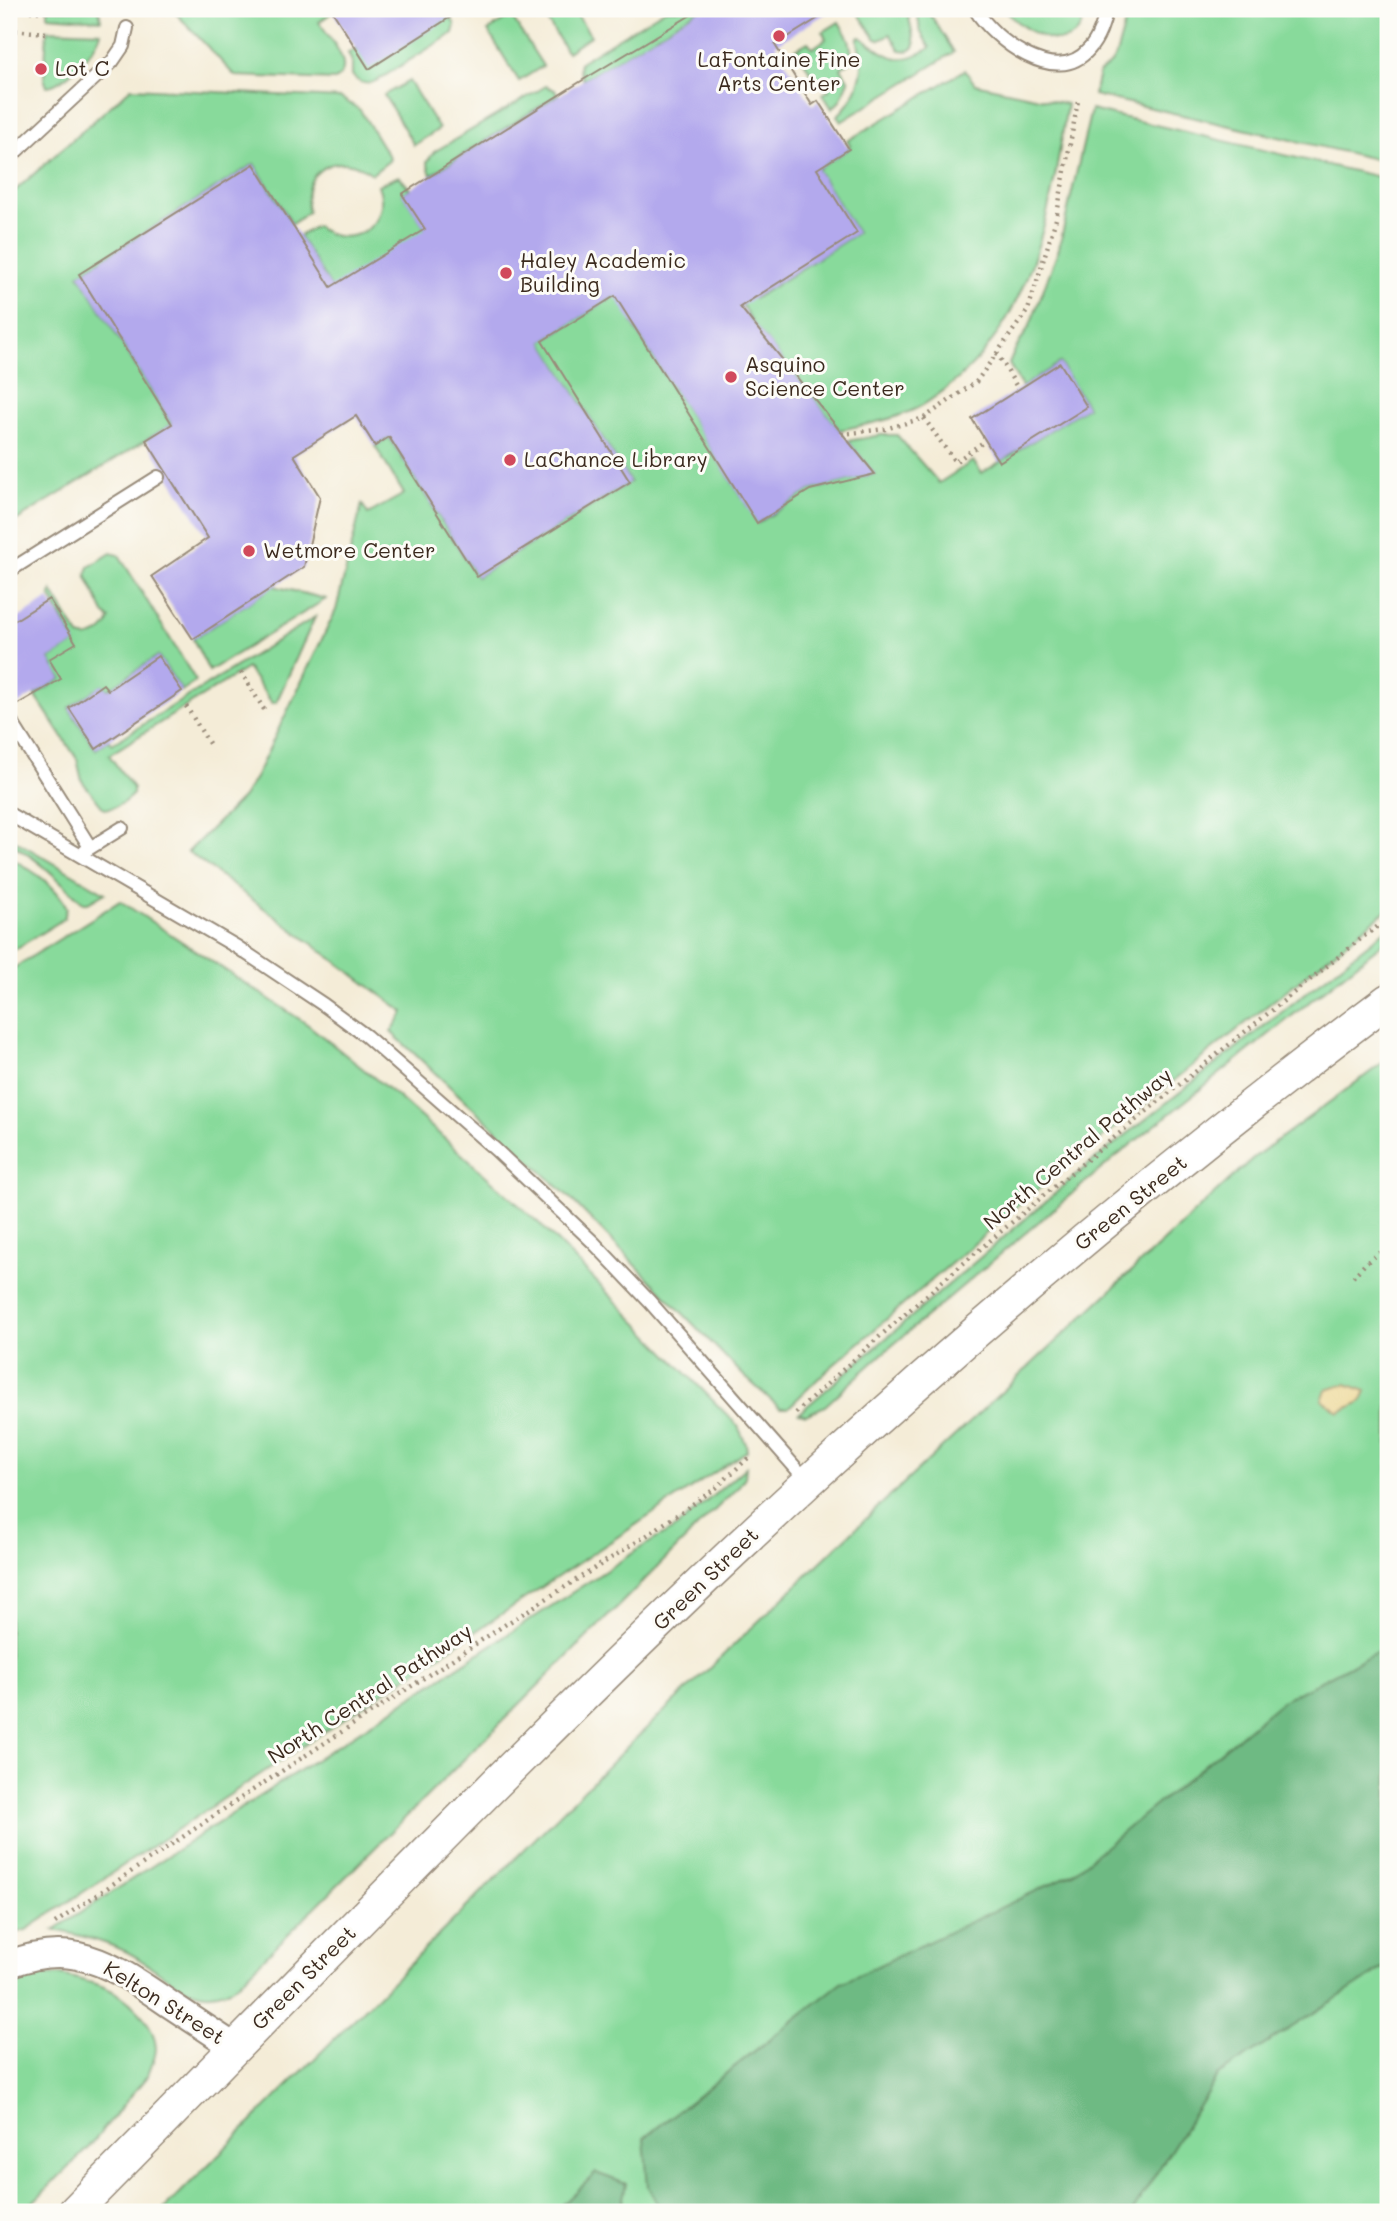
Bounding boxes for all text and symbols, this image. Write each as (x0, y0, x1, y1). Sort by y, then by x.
marker: LaFontaine Fine Arts Center (771, 28, 787, 44)
place label: LaFontaine Fine Arts Center (698, 45, 860, 96)
place label: Lot C (55, 54, 109, 81)
marker: Lot C (33, 61, 49, 77)
place label: Haley Academic Building (520, 246, 686, 297)
marker: Haley Academic Building (498, 265, 514, 281)
place label: Asquino Science Center (745, 350, 905, 401)
marker: Asquino Science Center (723, 369, 739, 385)
place label: LaChance Library (524, 445, 708, 472)
marker: LaChance Library (502, 452, 518, 468)
place label: Wetmore Center (263, 536, 436, 563)
marker: Wetmore Center (241, 543, 257, 559)
street label: North Central Pathway (977, 1061, 1177, 1235)
street label: Green Street (1068, 1148, 1192, 1256)
street label: Green Street (646, 1521, 764, 1635)
street label: North Central Pathway (262, 1617, 476, 1769)
street label: Green Street (245, 1919, 361, 2035)
street label: Kelton Street (99, 1954, 230, 2050)

